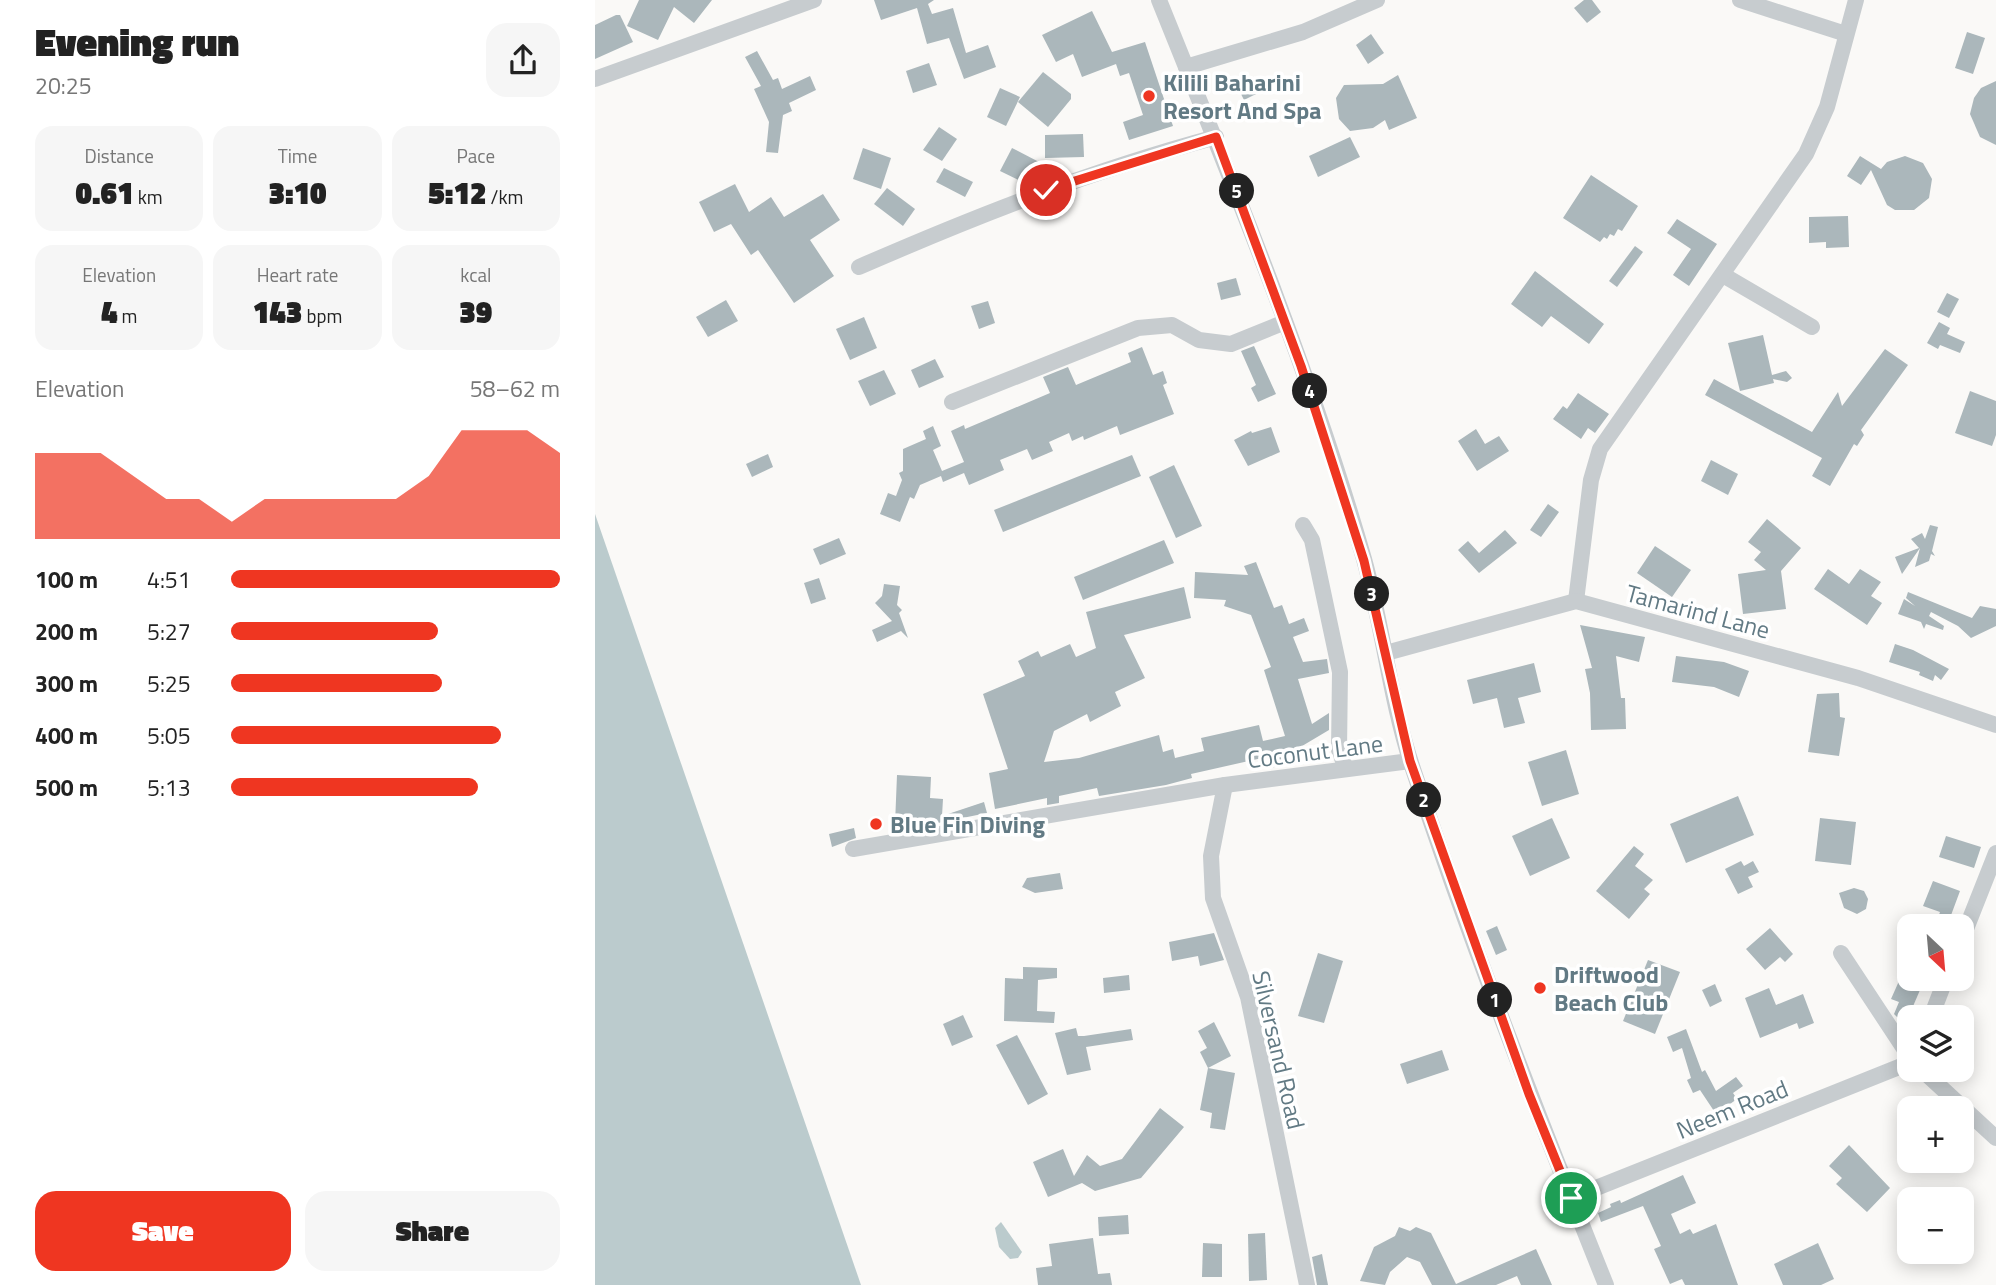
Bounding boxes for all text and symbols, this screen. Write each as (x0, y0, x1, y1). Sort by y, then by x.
text: Evening run (35, 13, 239, 71)
button: share (486, 23, 560, 97)
place label: Kilili Baharini Resort And Spa (1163, 64, 1322, 128)
text: 20:25 (35, 68, 92, 103)
marker: Kilili Baharini Resort And Spa (1141, 88, 1157, 104)
text: Distance (84, 141, 154, 170)
text: Time (278, 141, 317, 170)
text: Pace (457, 141, 495, 170)
pin (1016, 160, 1076, 220)
text: 0.61 (76, 170, 134, 216)
text: 3:10 (268, 170, 327, 216)
text: 5:12 (428, 170, 486, 216)
icon: check (1027, 171, 1065, 209)
pin: 5 (1219, 174, 1255, 208)
text: 5 (1231, 176, 1242, 205)
text: km (134, 182, 163, 211)
text: /km (486, 182, 523, 211)
text: Elevation (82, 260, 156, 289)
text: Heart rate (257, 260, 338, 289)
text: kcal (460, 260, 491, 289)
text: 4 (101, 289, 117, 335)
text: 143 (253, 289, 302, 335)
text: 39 (459, 289, 492, 335)
text: m (117, 301, 137, 330)
text: bpm (302, 301, 342, 330)
text: Elevation (35, 371, 124, 406)
text: 58–62 m (470, 371, 560, 406)
pin: 4 (1293, 374, 1327, 408)
text: 4 (1304, 376, 1315, 405)
text: 100 m (35, 562, 98, 597)
text: 4:51 (147, 562, 191, 597)
street label: Tamarind Lane (1622, 575, 1774, 647)
pin: 3 (1355, 576, 1389, 612)
text: 3 (1366, 579, 1377, 608)
text: 200 m (35, 614, 98, 649)
text: 5:27 (147, 614, 191, 649)
text: 300 m (35, 666, 98, 701)
text: 5:25 (147, 666, 191, 701)
text: 400 m (35, 718, 98, 753)
text: 5:05 (147, 718, 191, 753)
street label: Coconut Lane (1245, 725, 1385, 777)
text: 500 m (35, 770, 98, 805)
text: 5:13 (147, 770, 191, 805)
pin: 2 (1407, 782, 1441, 818)
text: 2 (1418, 785, 1429, 814)
place label: Blue Fin Diving (890, 806, 1045, 842)
marker: Blue Fin Diving (868, 816, 884, 832)
north arrow (1897, 914, 1974, 990)
map controls (1897, 914, 1974, 1264)
place label: Driftwood Beach Club (1554, 956, 1668, 1020)
street label: Silversand Road (1243, 967, 1315, 1133)
marker: Driftwood Beach Club (1532, 980, 1548, 996)
pin: 1 (1478, 982, 1513, 1018)
text: 1 (1489, 985, 1500, 1014)
button: layers (1897, 1005, 1974, 1082)
street label: Neem Road (1671, 1070, 1793, 1148)
button: + (1897, 1096, 1974, 1173)
pin (1541, 1168, 1601, 1228)
icon: arrive (1552, 1179, 1590, 1217)
button: − (1897, 1187, 1974, 1264)
button: Save (35, 1191, 291, 1271)
button: Share (305, 1191, 560, 1271)

